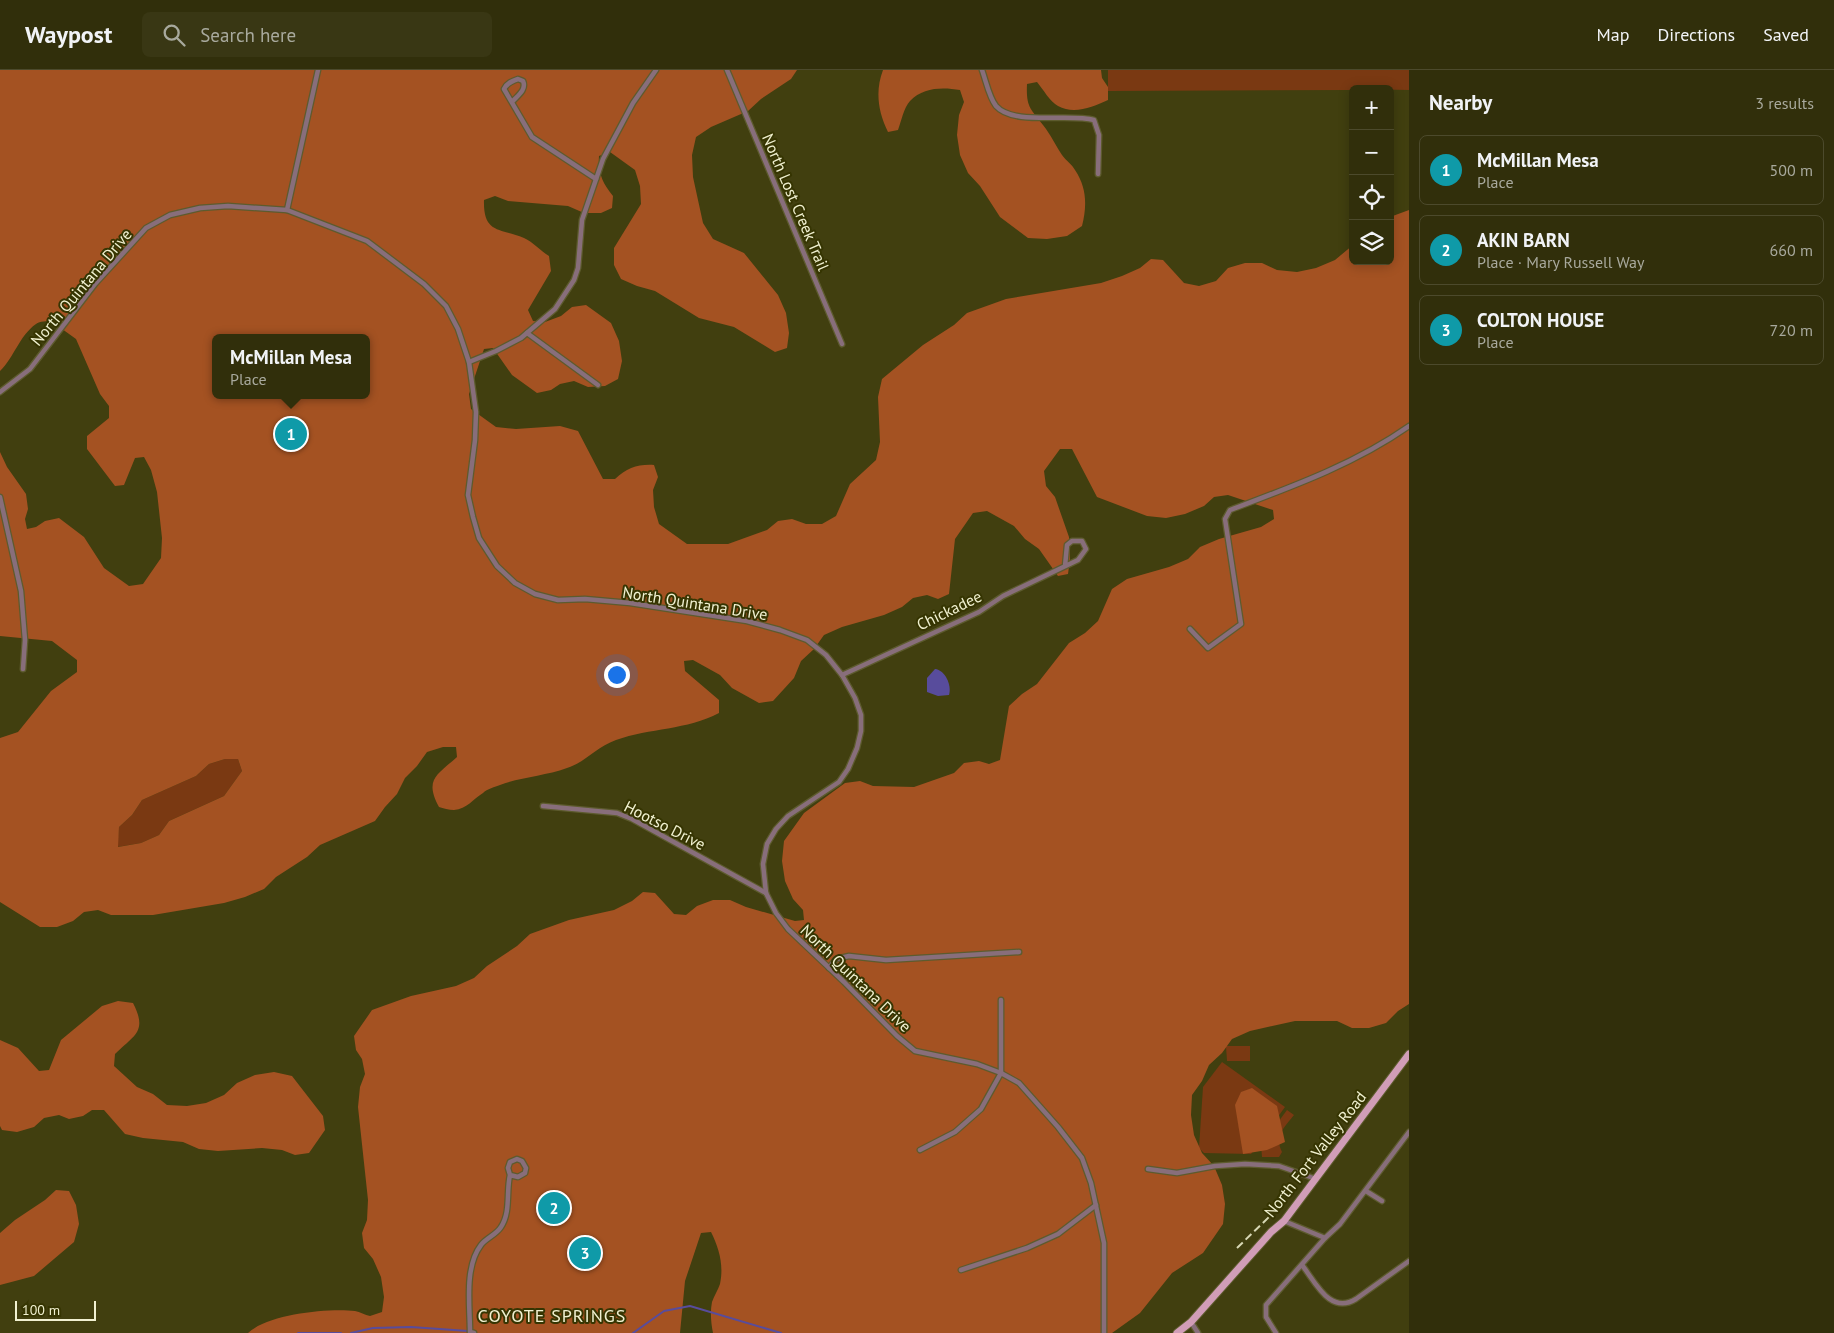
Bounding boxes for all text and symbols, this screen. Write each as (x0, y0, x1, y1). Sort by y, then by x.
search box (142, 12, 492, 57)
text: Waypost (25, 19, 112, 50)
icon: search (160, 21, 188, 49)
text: Search here (200, 23, 296, 47)
text: Map (1597, 23, 1629, 46)
text: Directions (1657, 23, 1735, 46)
text: Saved (1763, 23, 1809, 46)
map controls (1349, 85, 1394, 265)
button: + (1349, 85, 1394, 130)
text: Nearby (1429, 89, 1492, 116)
text: 3 results (1755, 93, 1814, 113)
street label: North Lost Creek Trail (758, 130, 834, 274)
button: − (1349, 130, 1394, 175)
text: McMillan Mesa (1477, 148, 1599, 172)
text: 1 (1441, 160, 1451, 180)
text: 500 m (1770, 160, 1813, 180)
text: Place (1477, 172, 1514, 192)
button: locate (1349, 175, 1394, 220)
button: layers (1349, 220, 1394, 265)
street label: North Quintana Drive (26, 224, 136, 350)
text: AKIN BARN (1477, 228, 1570, 252)
text: 2 (1441, 240, 1451, 260)
text: 660 m (1770, 240, 1813, 260)
text: Place · Mary Russell Way (1477, 252, 1644, 272)
text: COLTON HOUSE (1477, 308, 1604, 332)
text: 3 (1441, 320, 1451, 340)
text: 720 m (1770, 320, 1813, 340)
text: Place (1477, 332, 1514, 352)
popup (212, 334, 370, 399)
text: McMillan Mesa (230, 345, 352, 369)
text: Place (230, 369, 267, 389)
pin: 1 (275, 415, 307, 453)
street label: North Quintana Drive (621, 582, 769, 624)
street label: Chickadee (913, 586, 985, 634)
your location (604, 662, 630, 688)
street label: Hootso Drive (621, 796, 709, 854)
street label: North Quintana Drive (796, 920, 916, 1036)
street label: North Fort Valley Road (1260, 1087, 1370, 1221)
pin: 2 (538, 1189, 570, 1227)
pin: 3 (569, 1234, 601, 1272)
scale bar (15, 1298, 96, 1321)
text: 100 m (22, 1301, 60, 1319)
district label: COYOTE SPRINGS (478, 1304, 626, 1327)

